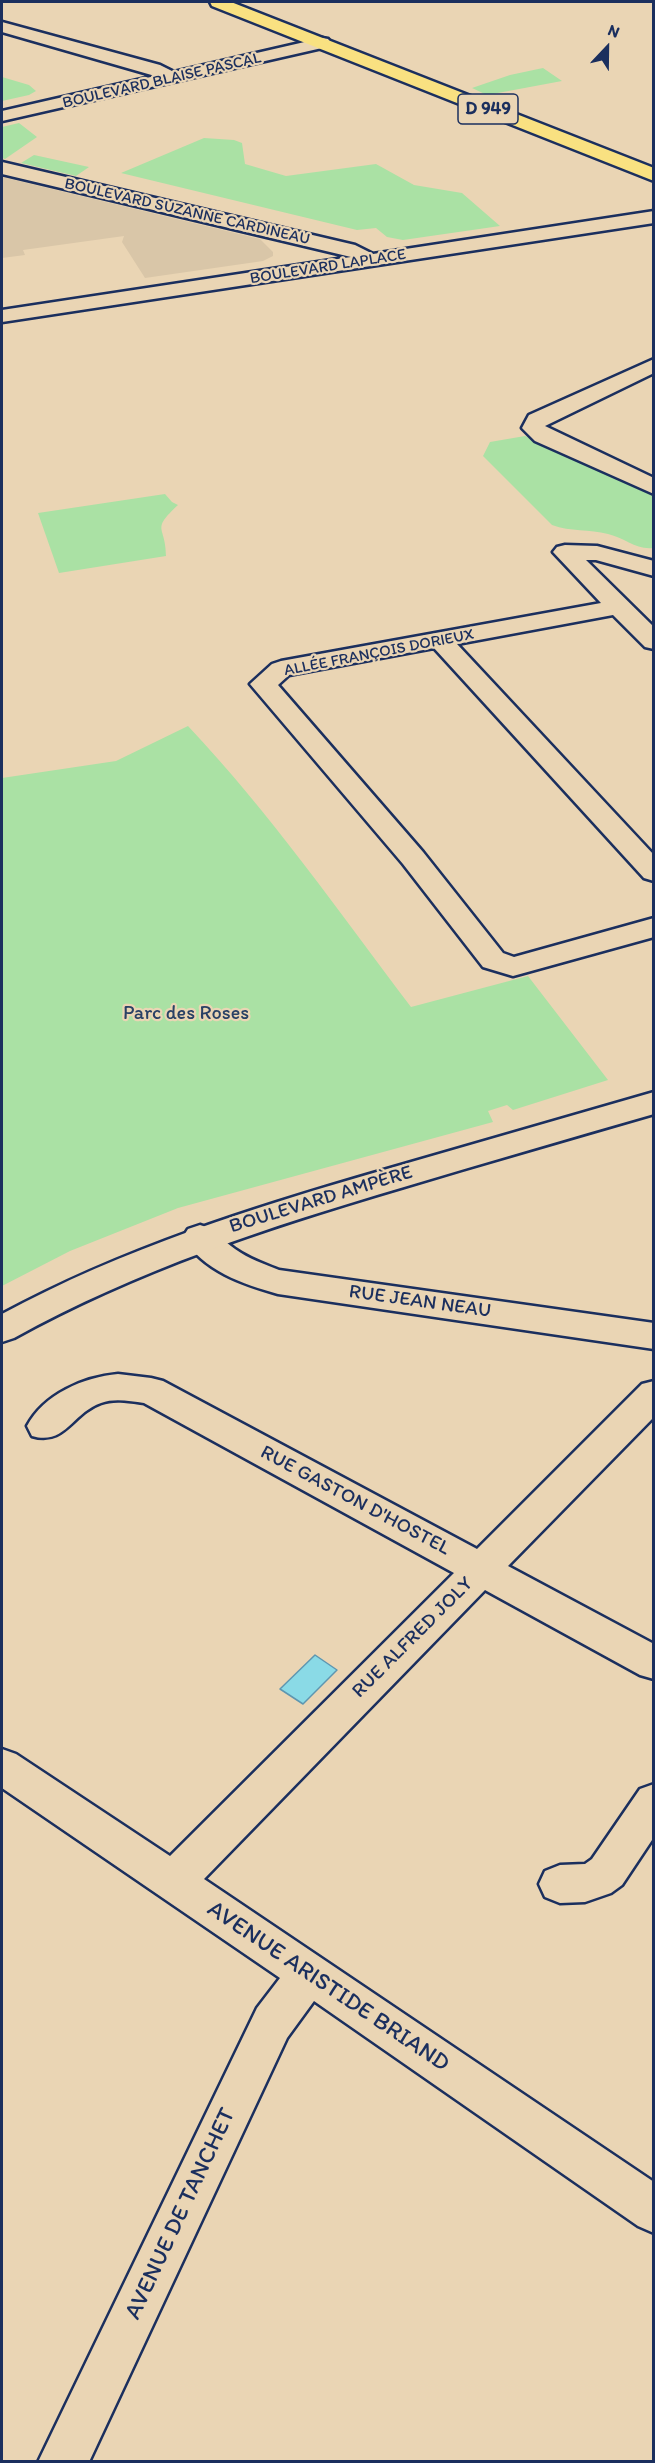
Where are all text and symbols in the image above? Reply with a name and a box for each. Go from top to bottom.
north arrow [577,18,637,78]
text: N [605,20,623,42]
street label: BOULEVARD BLAISE PASCAL [61,49,263,113]
road number: D 949 [458,94,518,124]
street label: BOULEVARD SUZANNE CARDINEAU [62,174,312,250]
street label: BOULEVARD LAPLACE [249,245,407,289]
street label: ALLÉE FRANÇOIS DORIEUX [282,625,476,681]
park label: Parc des Roses [123,1002,249,1026]
street label: BOULEVARD AMPÈRE [227,1161,415,1239]
street label: RUE JEAN NEAU [347,1280,493,1324]
street label: RUE GASTON D'HOSTEL [256,1441,454,1561]
street label: RUE ALFRED JOLY [347,1572,479,1704]
street label: AVENUE ARISTIDE BRIAND [201,1895,455,2079]
street label: AVENUE DE TANCHET [119,2104,243,2324]

